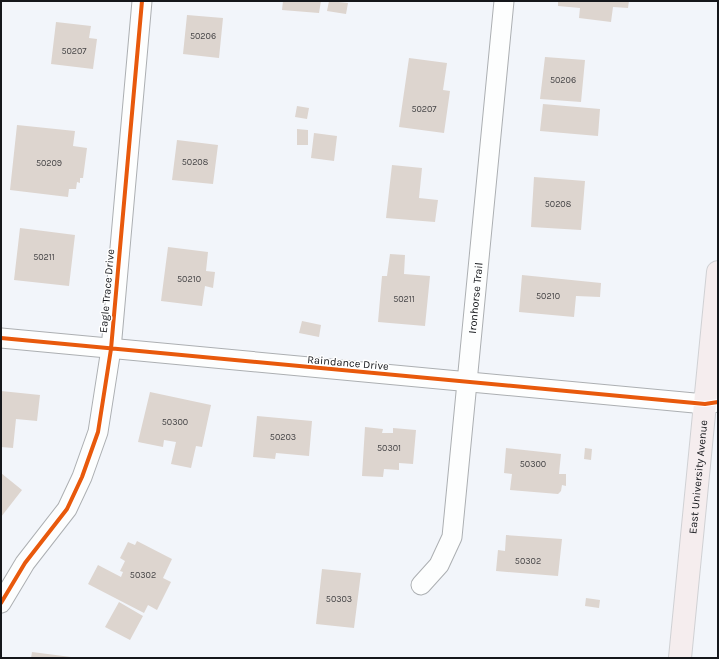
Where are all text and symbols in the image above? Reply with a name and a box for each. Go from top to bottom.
house number: 50206 [190,31,216,41]
house number: 50207 [61,46,87,56]
house number: 50206 [550,75,576,85]
house number: 50207 [411,104,437,114]
house number: 50208 [182,157,209,167]
house number: 50209 [36,158,62,168]
house number: 50208 [545,199,572,209]
street label: Eagle Trace Drive [97,248,117,333]
house number: 50211 [33,252,55,262]
street label: Ironhorse Trail [465,262,485,334]
house number: 50210 [177,274,201,284]
house number: 50210 [536,291,560,301]
house number: 50211 [393,294,415,304]
street label: Raindance Drive [307,353,390,373]
house number: 50300 [162,417,188,427]
street label: East University Avenue [686,419,710,534]
house number: 50203 [270,432,296,442]
house number: 50301 [377,443,401,453]
house number: 50300 [520,459,546,469]
house number: 50302 [515,556,541,566]
house number: 50302 [130,570,156,580]
house number: 50303 [326,594,352,604]

